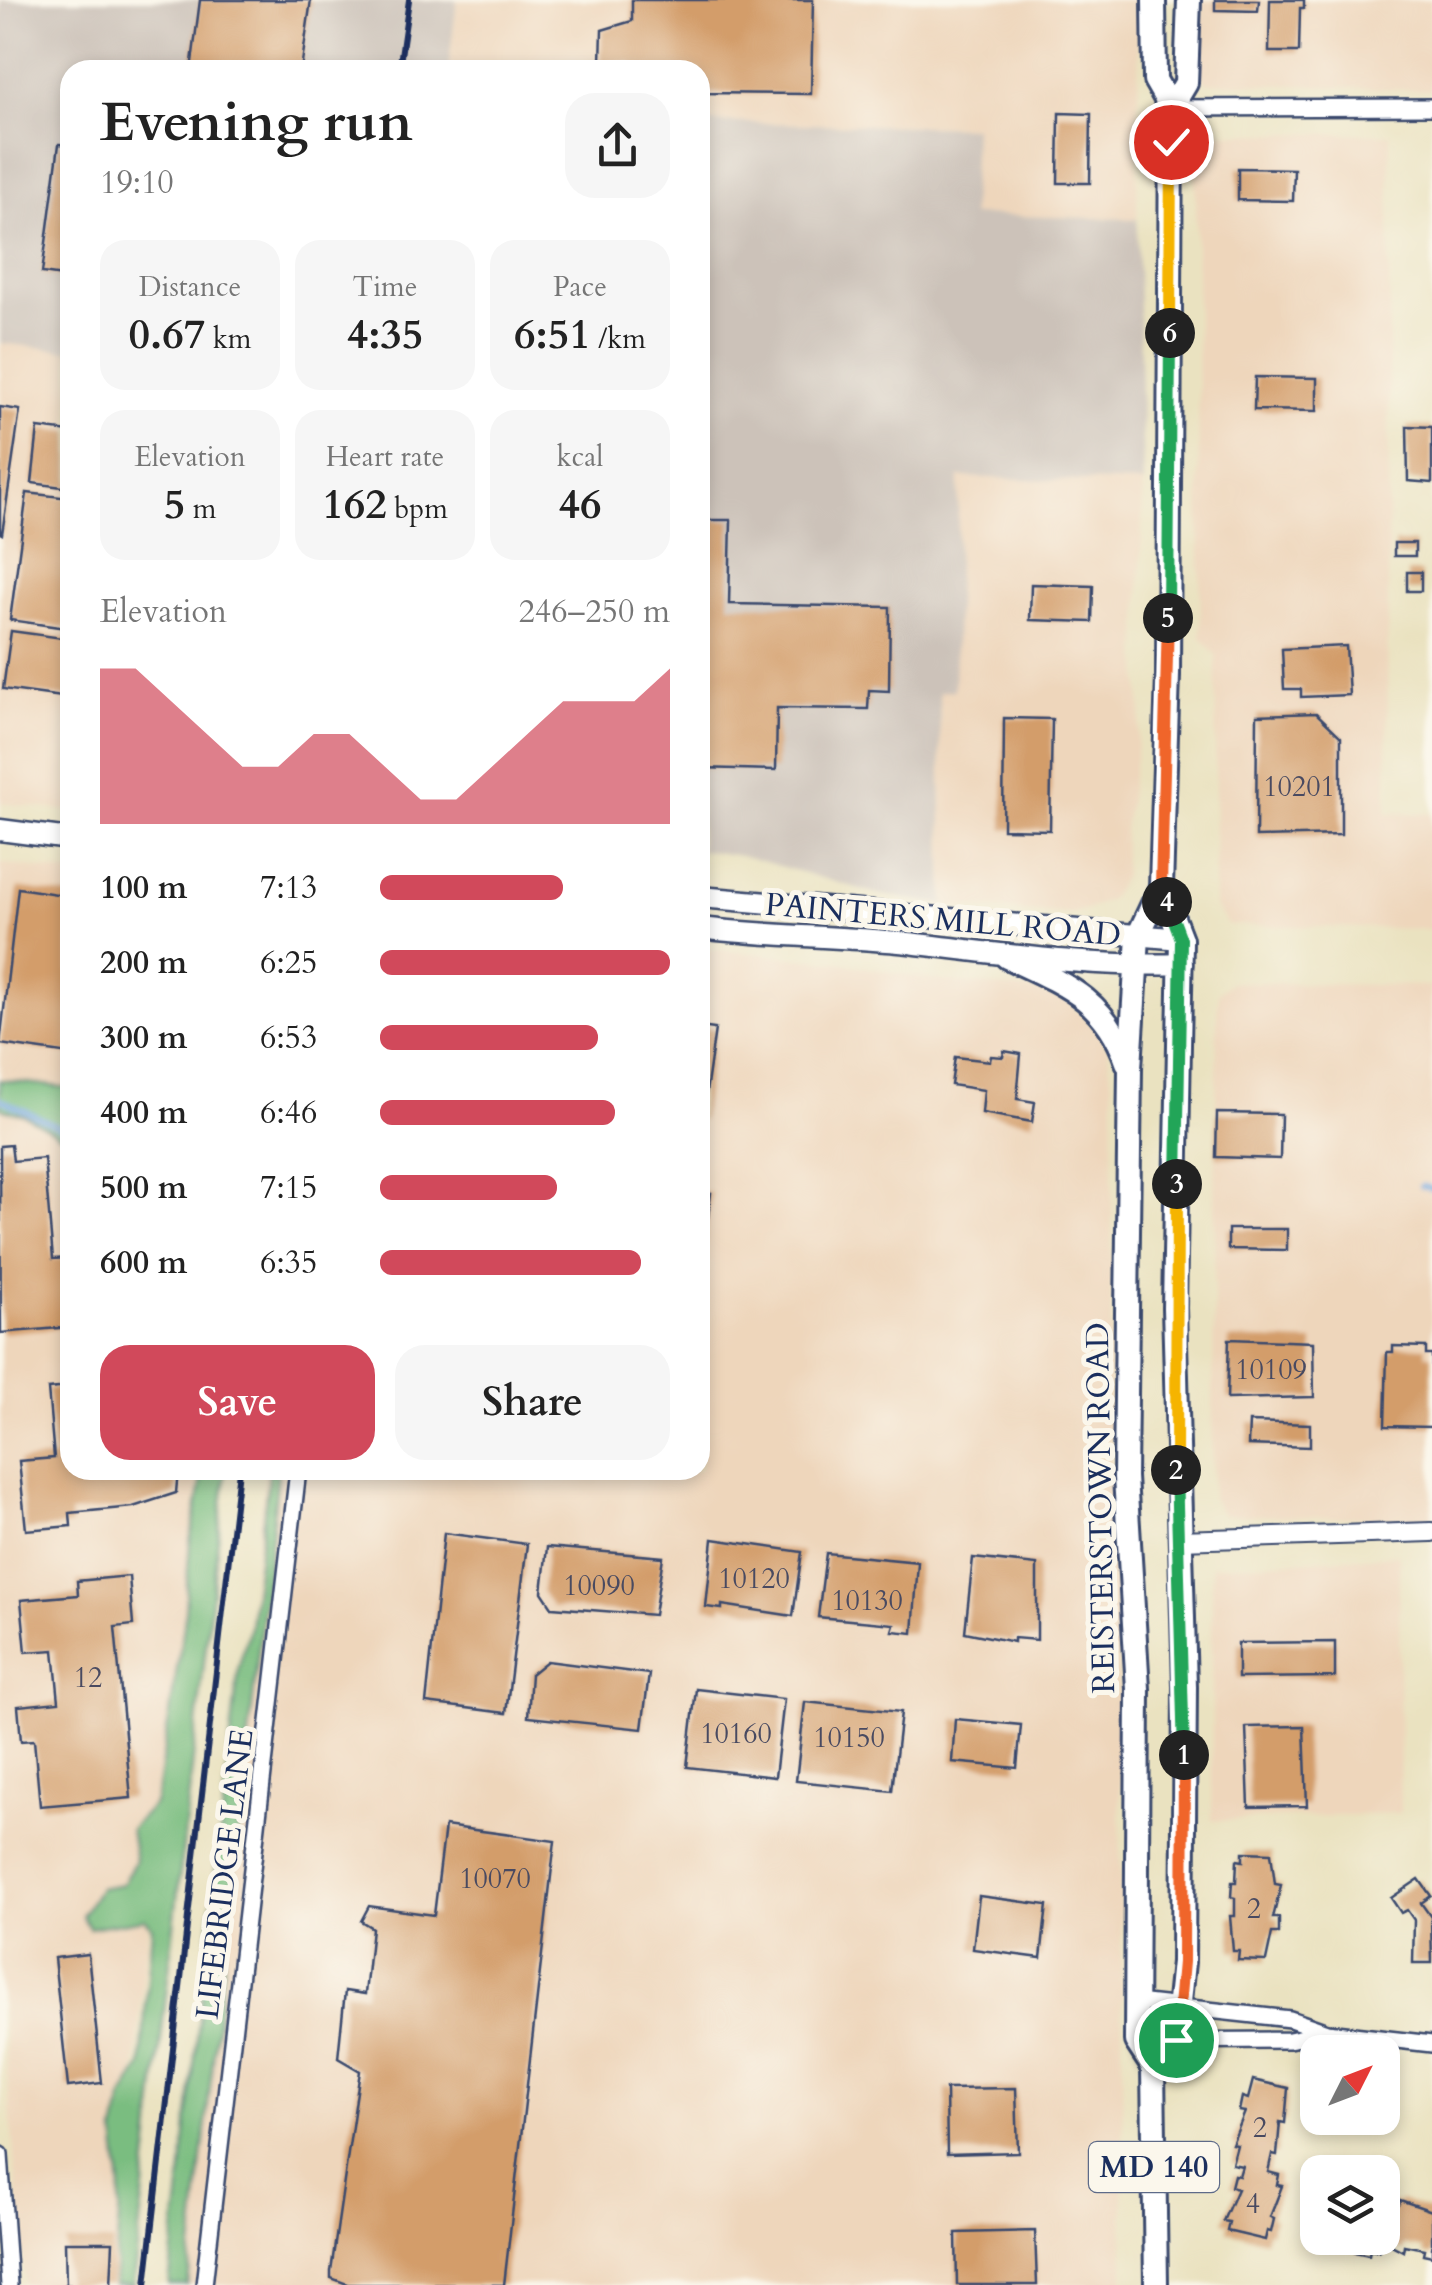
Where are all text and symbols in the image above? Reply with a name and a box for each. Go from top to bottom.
text: Evening run [100,86,413,160]
button: share [565,93,670,198]
pin [1129,100,1214,185]
icon: check [1144,115,1199,170]
text: 19:10 [100,161,174,205]
text: Distance [139,268,241,306]
text: Time [353,268,417,306]
text: Pace [553,268,607,306]
text: 0.67 [129,306,205,363]
text: 4:35 [347,306,423,363]
text: 6:51 [514,306,591,363]
pin: 6 [1145,308,1195,358]
text: 6 [1163,314,1177,352]
text: km [205,320,251,358]
text: /km [591,320,646,358]
text: Elevation [134,438,246,476]
text: Heart rate [326,438,444,476]
text: kcal [557,438,603,476]
text: 5 [164,476,185,533]
text: 162 [322,476,387,533]
text: 46 [558,476,602,533]
text: m [185,490,216,528]
text: bpm [387,490,448,528]
text: Elevation [100,590,227,634]
text: 246–250 m [518,590,670,634]
pin: 5 [1143,593,1193,643]
text: 5 [1161,599,1175,637]
house number: 10201 [1263,768,1335,806]
text: 100 m [100,866,187,910]
text: 7:13 [260,866,317,910]
pin: 4 [1142,877,1192,927]
street label: PAINTERS MILL ROAD [763,883,1123,957]
text: 4 [1160,883,1174,921]
text: 200 m [100,941,187,985]
text: 6:25 [260,941,317,985]
text: 300 m [100,1016,187,1060]
text: 6:53 [260,1016,317,1060]
text: 400 m [100,1091,187,1135]
text: 6:46 [260,1091,317,1135]
pin: 3 [1152,1159,1202,1209]
text: 3 [1170,1165,1184,1203]
text: 500 m [100,1166,187,1210]
text: 7:15 [260,1166,317,1210]
text: 600 m [100,1241,187,1285]
text: 6:35 [260,1241,317,1285]
street label: REISTERSTOWN ROAD [1076,1322,1126,1694]
button: Save [100,1345,375,1460]
button: Share [395,1345,670,1460]
house number: 10109 [1235,1351,1307,1389]
pin: 2 [1151,1445,1201,1495]
text: 2 [1169,1451,1183,1489]
house number: 10120 [718,1560,790,1598]
house number: 10090 [563,1567,635,1605]
house number: 10130 [831,1582,903,1620]
house number: 12 [74,1659,102,1697]
house number: 10160 [700,1715,772,1753]
house number: 10150 [813,1719,885,1757]
street label: LIFEBRIDGE LANE [185,1727,265,2022]
pin: 1 [1159,1730,1209,1780]
text: 1 [1177,1736,1191,1774]
house number: 10070 [459,1860,531,1898]
house number: 2 [1247,1890,1261,1928]
pin [1134,1998,1219,2083]
icon: arrive [1149,2013,1204,2068]
north arrow [1300,2035,1400,2135]
map controls [1300,2035,1400,2255]
house number: 2 [1253,2109,1267,2147]
road number: MD 140 [1089,2142,1219,2192]
button: layers [1300,2155,1400,2255]
house number: 4 [1246,2185,1260,2223]

